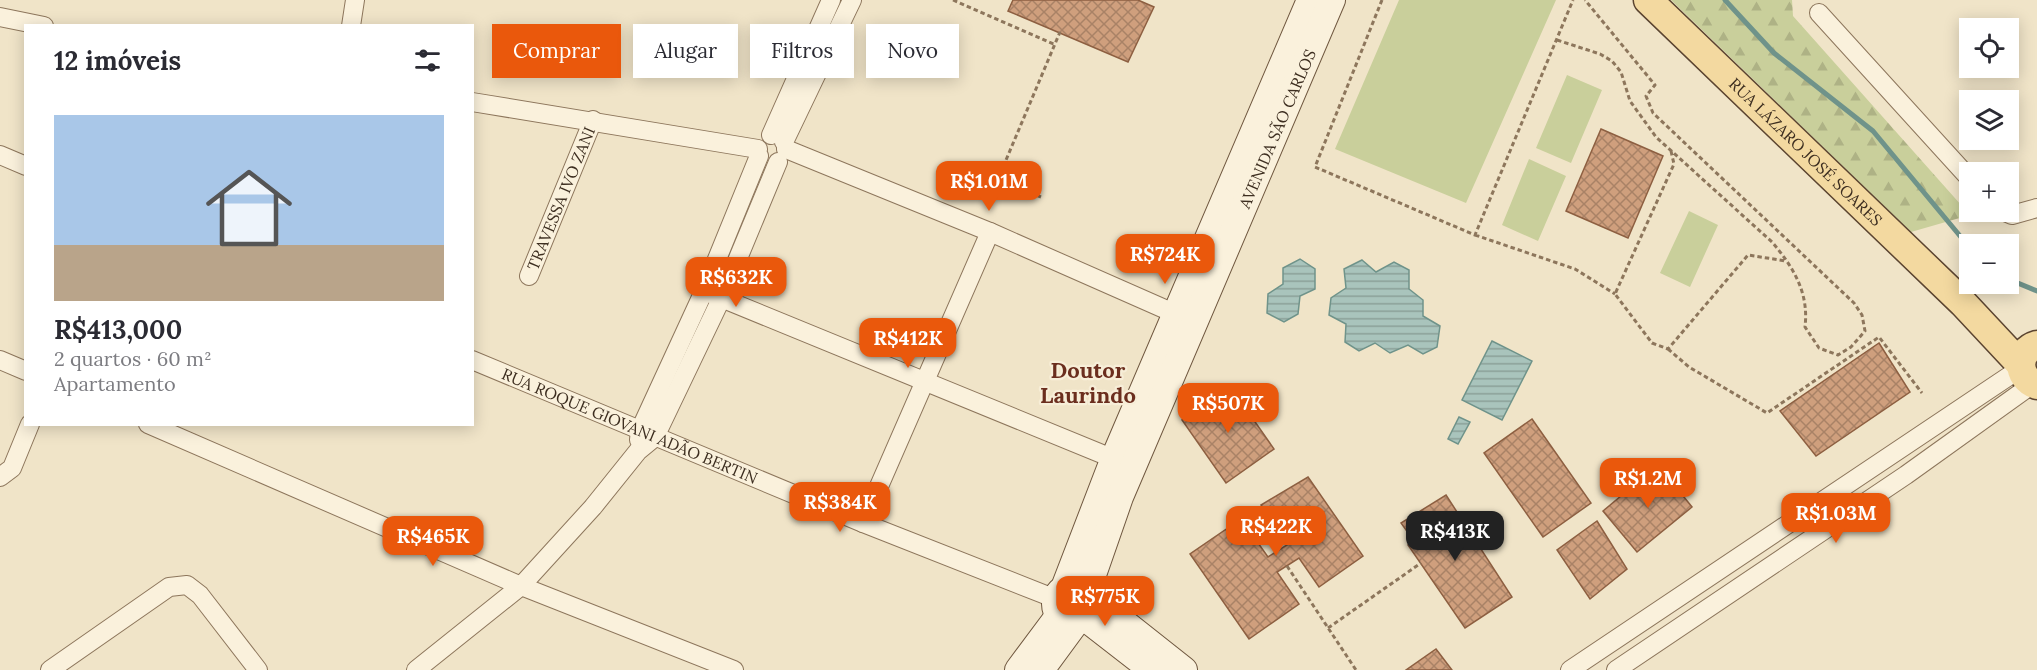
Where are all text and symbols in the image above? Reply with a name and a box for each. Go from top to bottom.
map controls [1959,18,2019,294]
button: locate [1959,18,2019,78]
chip: Comprar [492,24,621,78]
chip: Alugar [633,24,738,78]
chip: Filtros [750,24,854,78]
chip: Novo [866,24,959,78]
text: 12 imóveis [54,44,181,77]
icon: filters [411,44,444,77]
street label: AVENIDA SÃO CARLOS [1234,46,1320,212]
street label: RUA LÁZARO JOSÉ SOARES [1725,74,1887,230]
button: layers [1959,90,2019,150]
street label: TRAVESSA IVO ZANI [523,124,599,273]
icon: home [195,154,303,262]
pin: R$1.01M [934,161,1044,212]
button: + [1959,162,2019,222]
text: R$1.01M [950,168,1028,193]
pin: R$724K [1116,234,1214,285]
button: − [1959,234,2019,294]
text: R$724K [1130,241,1200,266]
pin: R$632K [687,257,785,308]
text: R$632K [699,264,773,289]
text: R$413,000 [54,313,182,346]
pin: R$412K [859,318,957,369]
text: R$412K [873,325,943,350]
text: 2 quartos · 60 m² [54,346,212,371]
district label: Doutor Laurindo [1040,356,1136,409]
street label: RUA ROQUE GIOVANI ADÃO BERTIN [499,364,761,488]
text: Apartamento [54,371,176,396]
pin: R$507K [1179,383,1277,434]
text: R$507K [1192,390,1264,415]
pin: R$1.2M [1599,458,1697,509]
text: R$1.2M [1614,465,1682,490]
pin: R$384K [791,482,889,533]
text: R$384K [803,489,877,514]
pin: R$1.03M [1781,493,1891,544]
text: R$1.03M [1795,500,1877,525]
pin: R$422K [1227,506,1325,557]
pin: R$413K [1406,511,1504,562]
text: R$422K [1240,513,1312,538]
pin: R$465K [384,516,482,567]
text: R$413K [1420,518,1490,543]
text: R$465K [397,523,469,548]
pin: R$775K [1056,576,1154,627]
text: R$775K [1070,583,1140,608]

